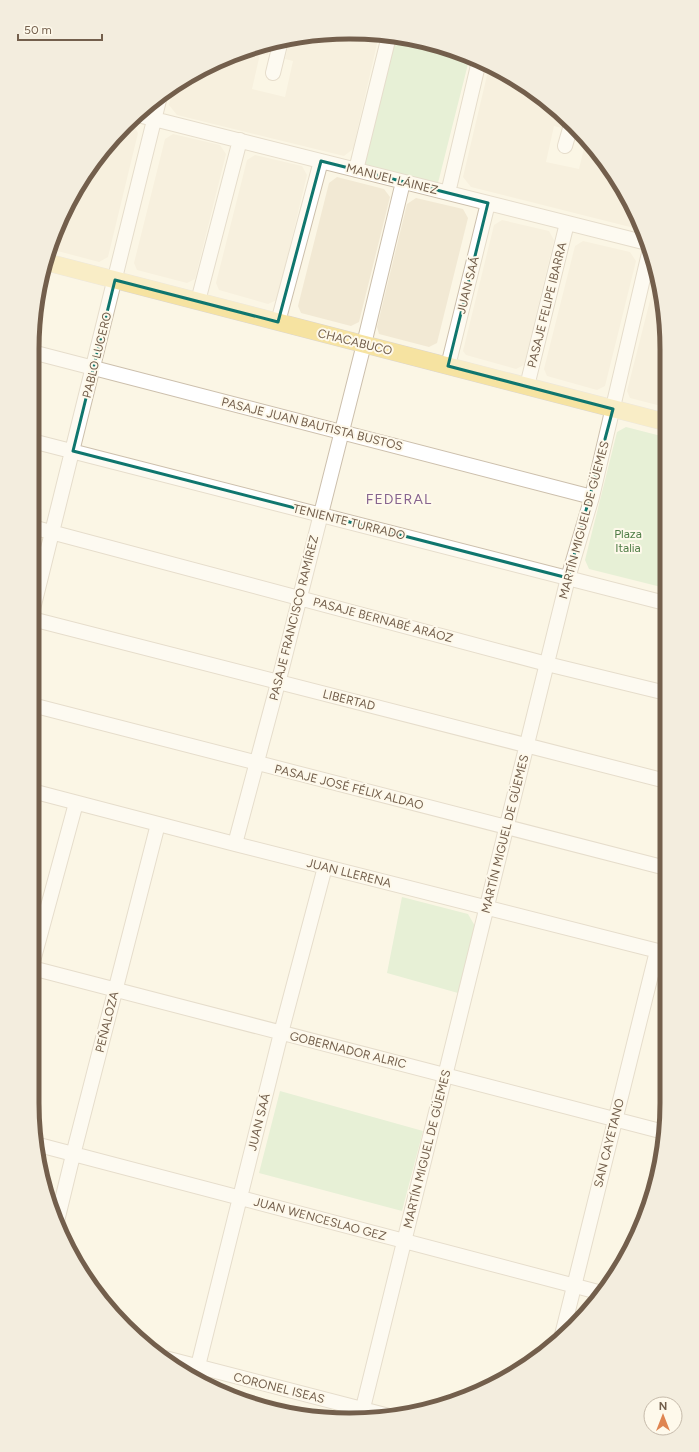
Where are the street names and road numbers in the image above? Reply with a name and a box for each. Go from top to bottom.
street label: MANUEL LÁINEZ [345,161,440,197]
street label: PASAJE FELIPE IBARRA [525,241,569,369]
street label: JUAN SAÁ [454,255,482,315]
street label: PABLO LUCERO [80,311,114,399]
street label: CHACABUCO [316,326,394,358]
street label: PASAJE JUAN BAUTISTA BUSTOS [220,395,404,453]
street label: MARTÍN MIGUEL DE GÜEMES [556,440,612,600]
street label: TENIENTE TURRADO [291,501,407,543]
street label: PASAJE FRANCISCO RAMÍREZ [267,534,321,702]
street label: PASAJE BERNABÉ ARÁOZ [311,595,455,646]
street label: LIBERTAD [321,687,377,713]
street label: MARTÍN MIGUEL DE GÜEMES [479,753,531,915]
street label: PASAJE JOSÉ FÉLIX ALDAO [273,762,425,812]
street label: JUAN LLERENA [305,856,393,890]
street label: PEÑALOZA [93,990,121,1054]
street label: GOBERNADOR ALRIC [288,1029,408,1071]
street label: MARTÍN MIGUEL DE GÜEMES [401,1068,453,1230]
street label: JUAN SAÁ [245,1092,273,1152]
street label: SAN CAYETANO [591,1097,627,1189]
street label: JUAN WENCESLAO GEZ [252,1195,388,1243]
street label: CORONEL ISEAS [232,1370,326,1406]

